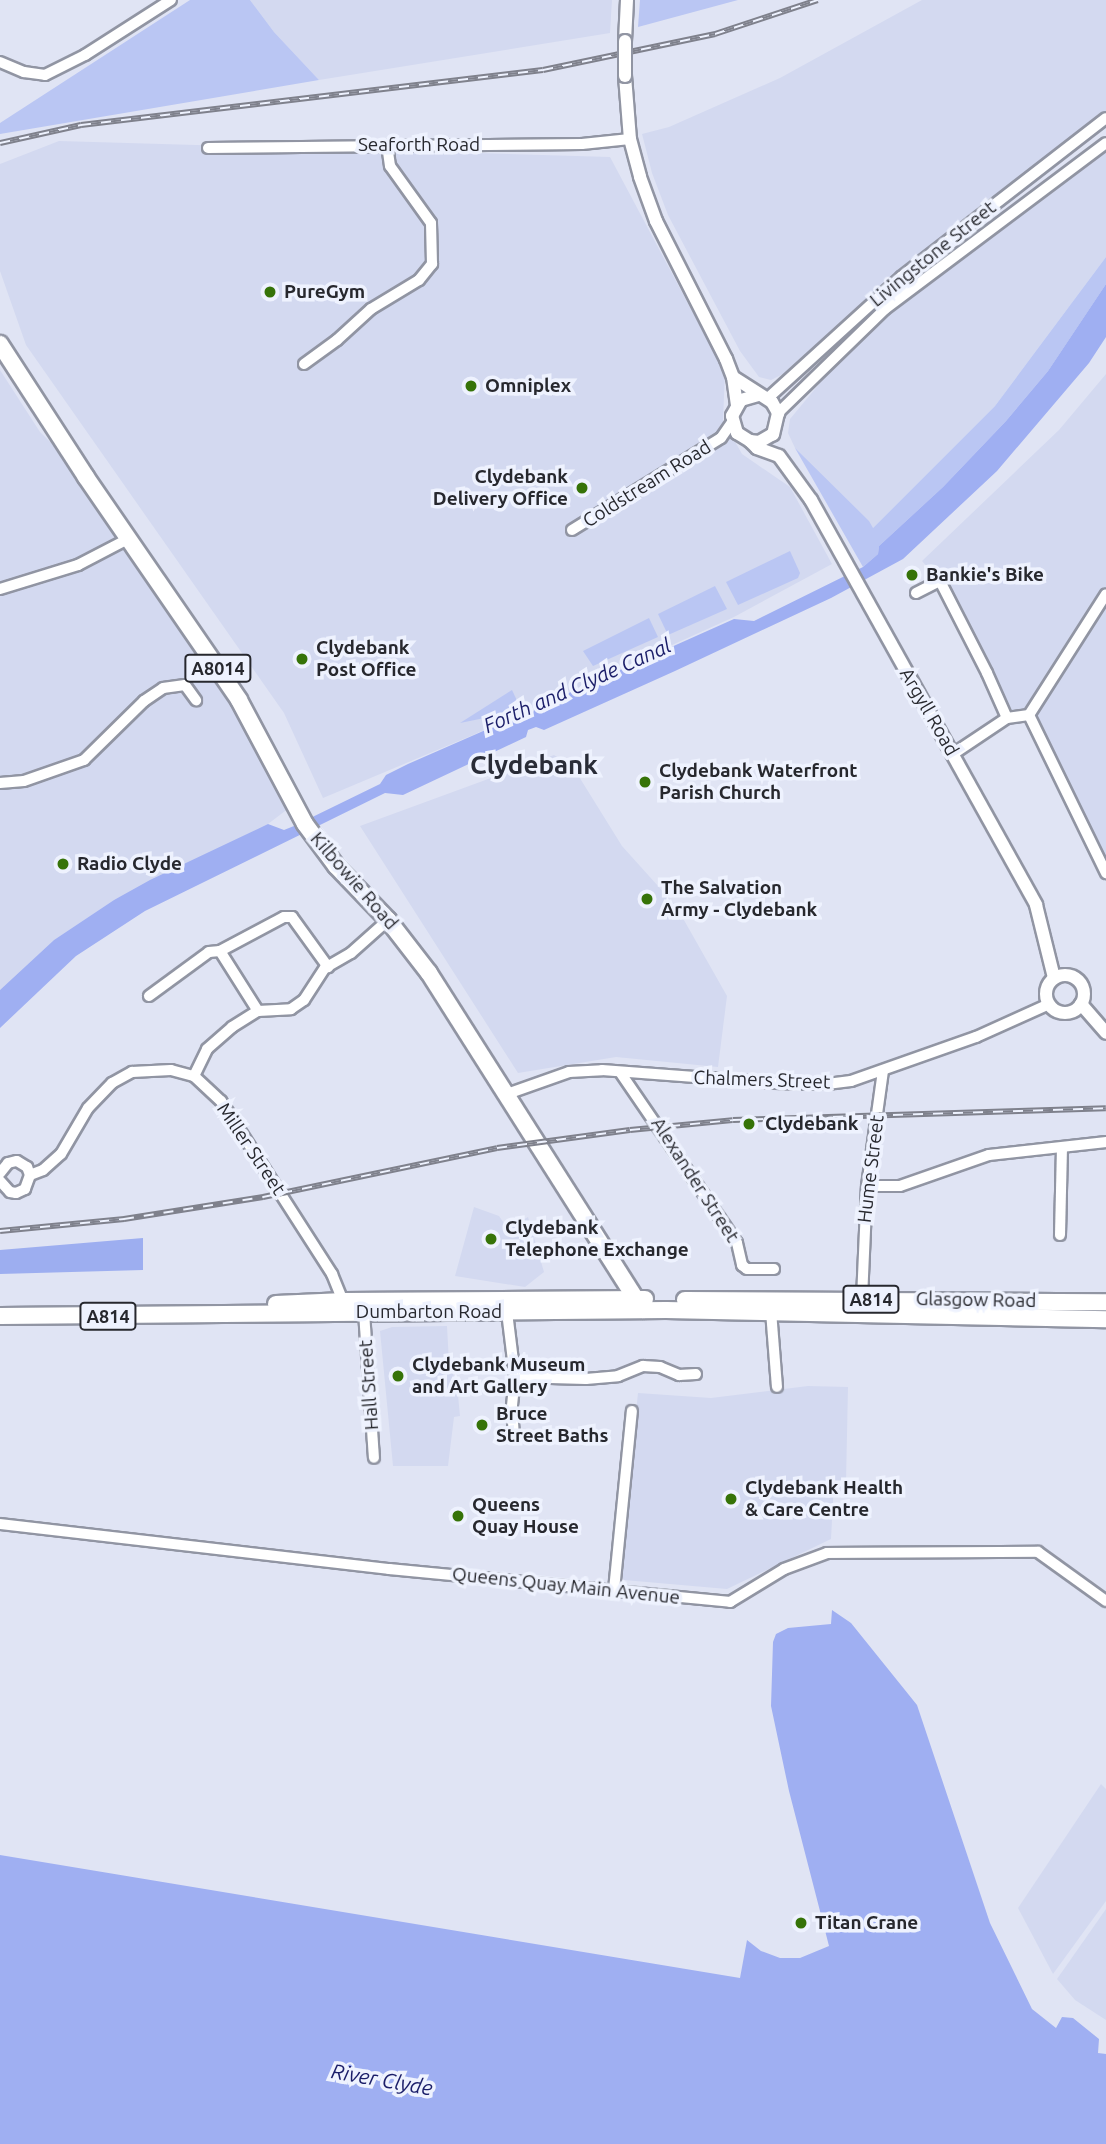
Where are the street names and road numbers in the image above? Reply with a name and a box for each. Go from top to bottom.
street label: Seaforth Road [358,134,480,156]
street label: Livingstone Street [865,196,1001,312]
street label: Coldstream Road [579,436,715,532]
road number: A8014 [183,654,253,682]
street label: Argyll Road [895,664,963,760]
street label: Kilbowie Road [305,828,403,934]
street label: Chalmers Street [693,1066,831,1094]
street label: Miller Street [212,1099,290,1199]
street label: Alexander Street [646,1113,744,1247]
street label: Hume Street [853,1114,889,1224]
road number: A814 [841,1284,901,1314]
street label: Glasgow Road [916,1288,1036,1312]
street label: Dumbarton Road [356,1301,502,1323]
road number: A814 [78,1302,138,1330]
street label: Hall Street [354,1339,384,1431]
street label: Queens Quay Main Avenue [451,1563,681,1609]

